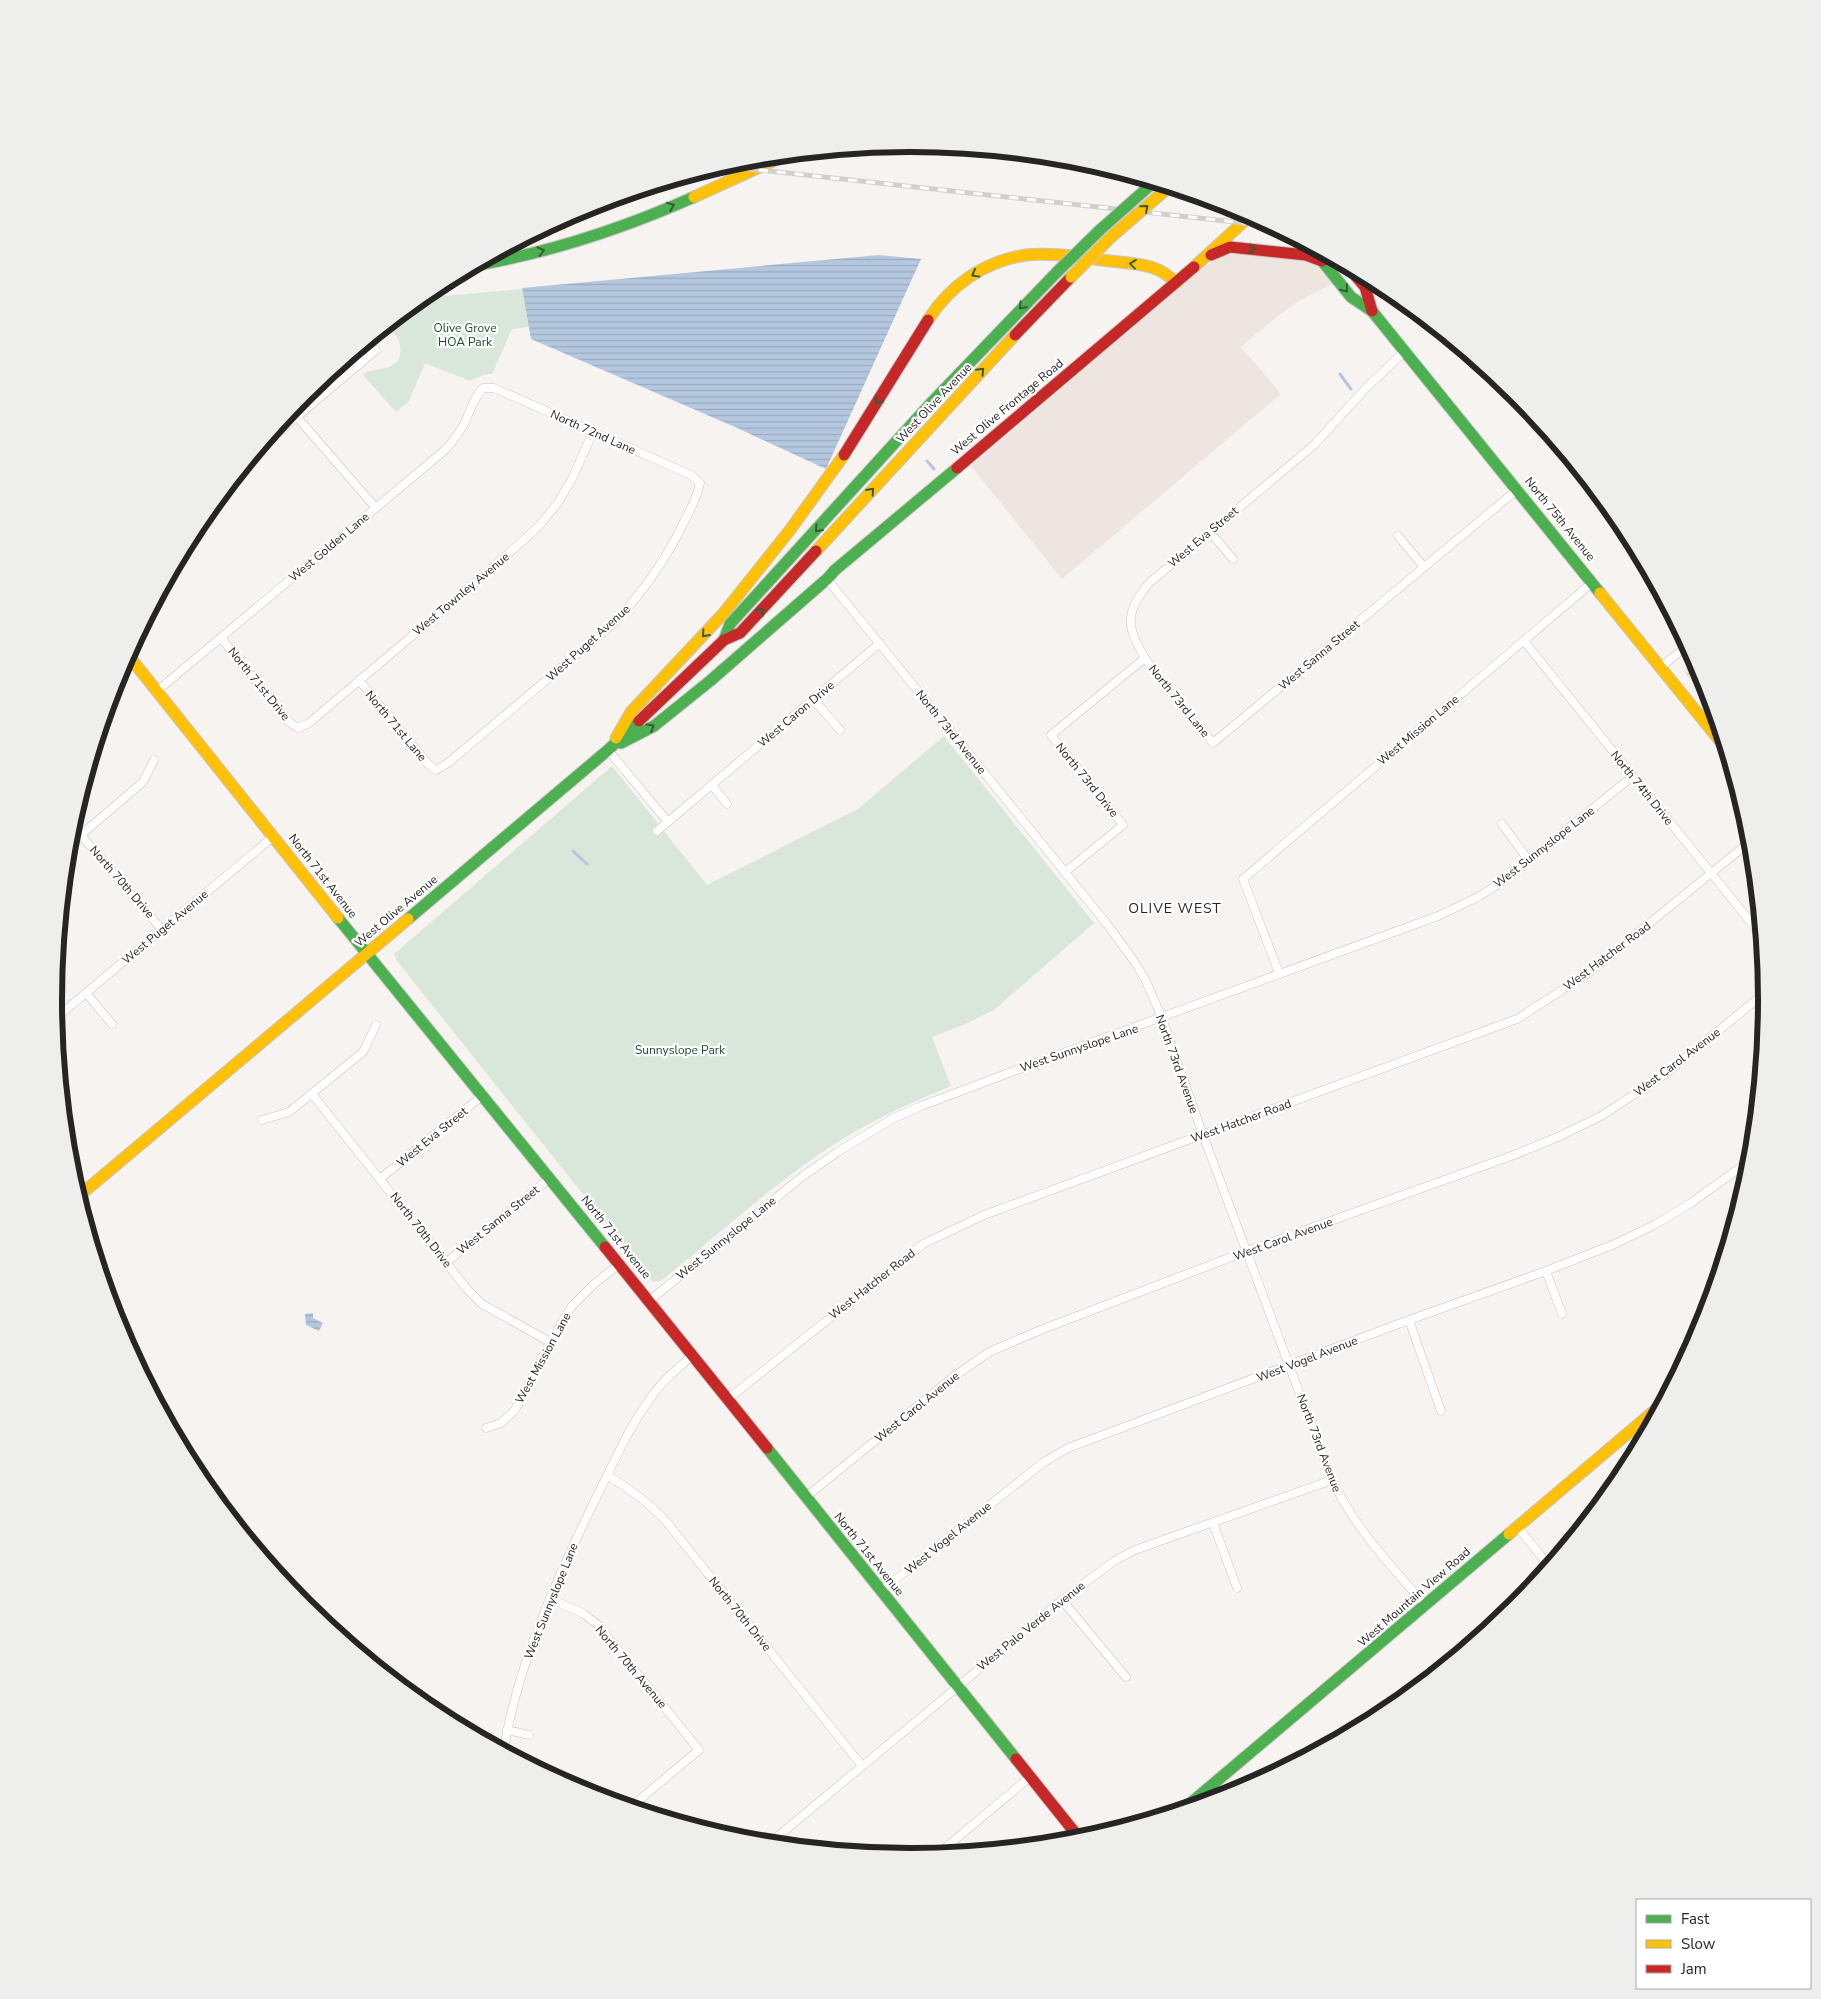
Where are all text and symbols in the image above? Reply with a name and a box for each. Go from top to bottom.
one-way arrow [666,202,675,213]
one-way arrow [1140,204,1149,213]
one-way arrow [1248,243,1256,254]
one-way arrow [537,246,545,256]
one-way arrow [1129,260,1138,270]
one-way arrow [971,267,980,277]
one-way arrow [1339,284,1348,293]
one-way arrow [1019,300,1028,309]
park label: Olive Grove HOA Park [433,320,497,350]
street label: West Olive Frontage Road [947,355,1067,459]
street label: West Olive Avenue [893,360,975,446]
one-way arrow [975,368,984,377]
one-way arrow [874,396,884,405]
street label: North 72nd Lane [548,406,638,458]
street label: North 75th Avenue [1521,474,1599,564]
one-way arrow [865,488,874,497]
street label: West Eva Street [1165,502,1242,571]
street label: West Golden Lane [286,509,372,585]
one-way arrow [815,524,824,533]
street label: West Townley Avenue [409,549,513,639]
street label: West Puget Avenue [543,601,633,685]
one-way arrow [755,608,764,617]
street label: West Sanna Street [1275,616,1364,694]
one-way arrow [702,628,711,637]
street label: North 71st Drive [224,644,294,724]
street label: North 73rd Lane [1145,661,1213,741]
street label: West Caron Drive [754,677,838,751]
street label: North 71st Lane [362,687,430,765]
street label: North 73rd Avenue [912,687,990,777]
street label: West Mission Lane [1374,691,1462,769]
one-way arrow [646,724,655,734]
street label: North 73rd Drive [1052,739,1122,821]
street label: North 74th Drive [1607,748,1677,828]
street label: West Sunnyslope Lane [1490,802,1598,892]
street label: North 71st Avenue [285,831,361,921]
street label: North 70th Drive [86,842,158,922]
street label: West Olive Avenue [351,872,441,950]
street label: West Puget Avenue [119,886,211,968]
district label: OLIVE WEST [1128,899,1222,918]
street label: West Hatcher Road [1560,918,1654,994]
street label: North 73rd Avenue [1152,1012,1202,1116]
street label: West Sunnyslope Lane [1018,1020,1140,1076]
street label: West Carol Avenue [1630,1024,1724,1100]
park label: Sunnyslope Park [635,1042,726,1058]
street label: West Hatcher Road [1189,1095,1293,1147]
street label: West Eva Street [393,1103,471,1171]
street label: West Sanna Street [454,1181,543,1258]
street label: North 70th Drive [387,1189,455,1271]
street label: North 71st Avenue [578,1192,654,1282]
street label: West Sunnyslope Lane [673,1193,779,1283]
street label: West Carol Avenue [1231,1214,1335,1264]
street label: West Hatcher Road [825,1245,919,1323]
street label: West Mission Lane [511,1310,575,1406]
street label: West Vogel Avenue [1254,1332,1360,1386]
street label: West Carol Avenue [871,1368,963,1446]
street label: North 73rd Avenue [1293,1392,1345,1494]
street label: West Vogel Avenue [901,1498,995,1578]
street label: North 71st Avenue [831,1509,907,1599]
street label: West Sunnyslope Lane [520,1540,582,1662]
street label: West Mountain View Road [1354,1544,1474,1650]
street label: North 70th Drive [705,1574,775,1654]
street label: West Palo Verde Avenue [974,1578,1088,1674]
street label: North 70th Avenue [592,1622,670,1712]
legend [1636,1899,1811,1989]
text: Fast [1681,1909,1710,1929]
text: Slow [1681,1934,1716,1954]
text: Jam [1680,1959,1707,1979]

